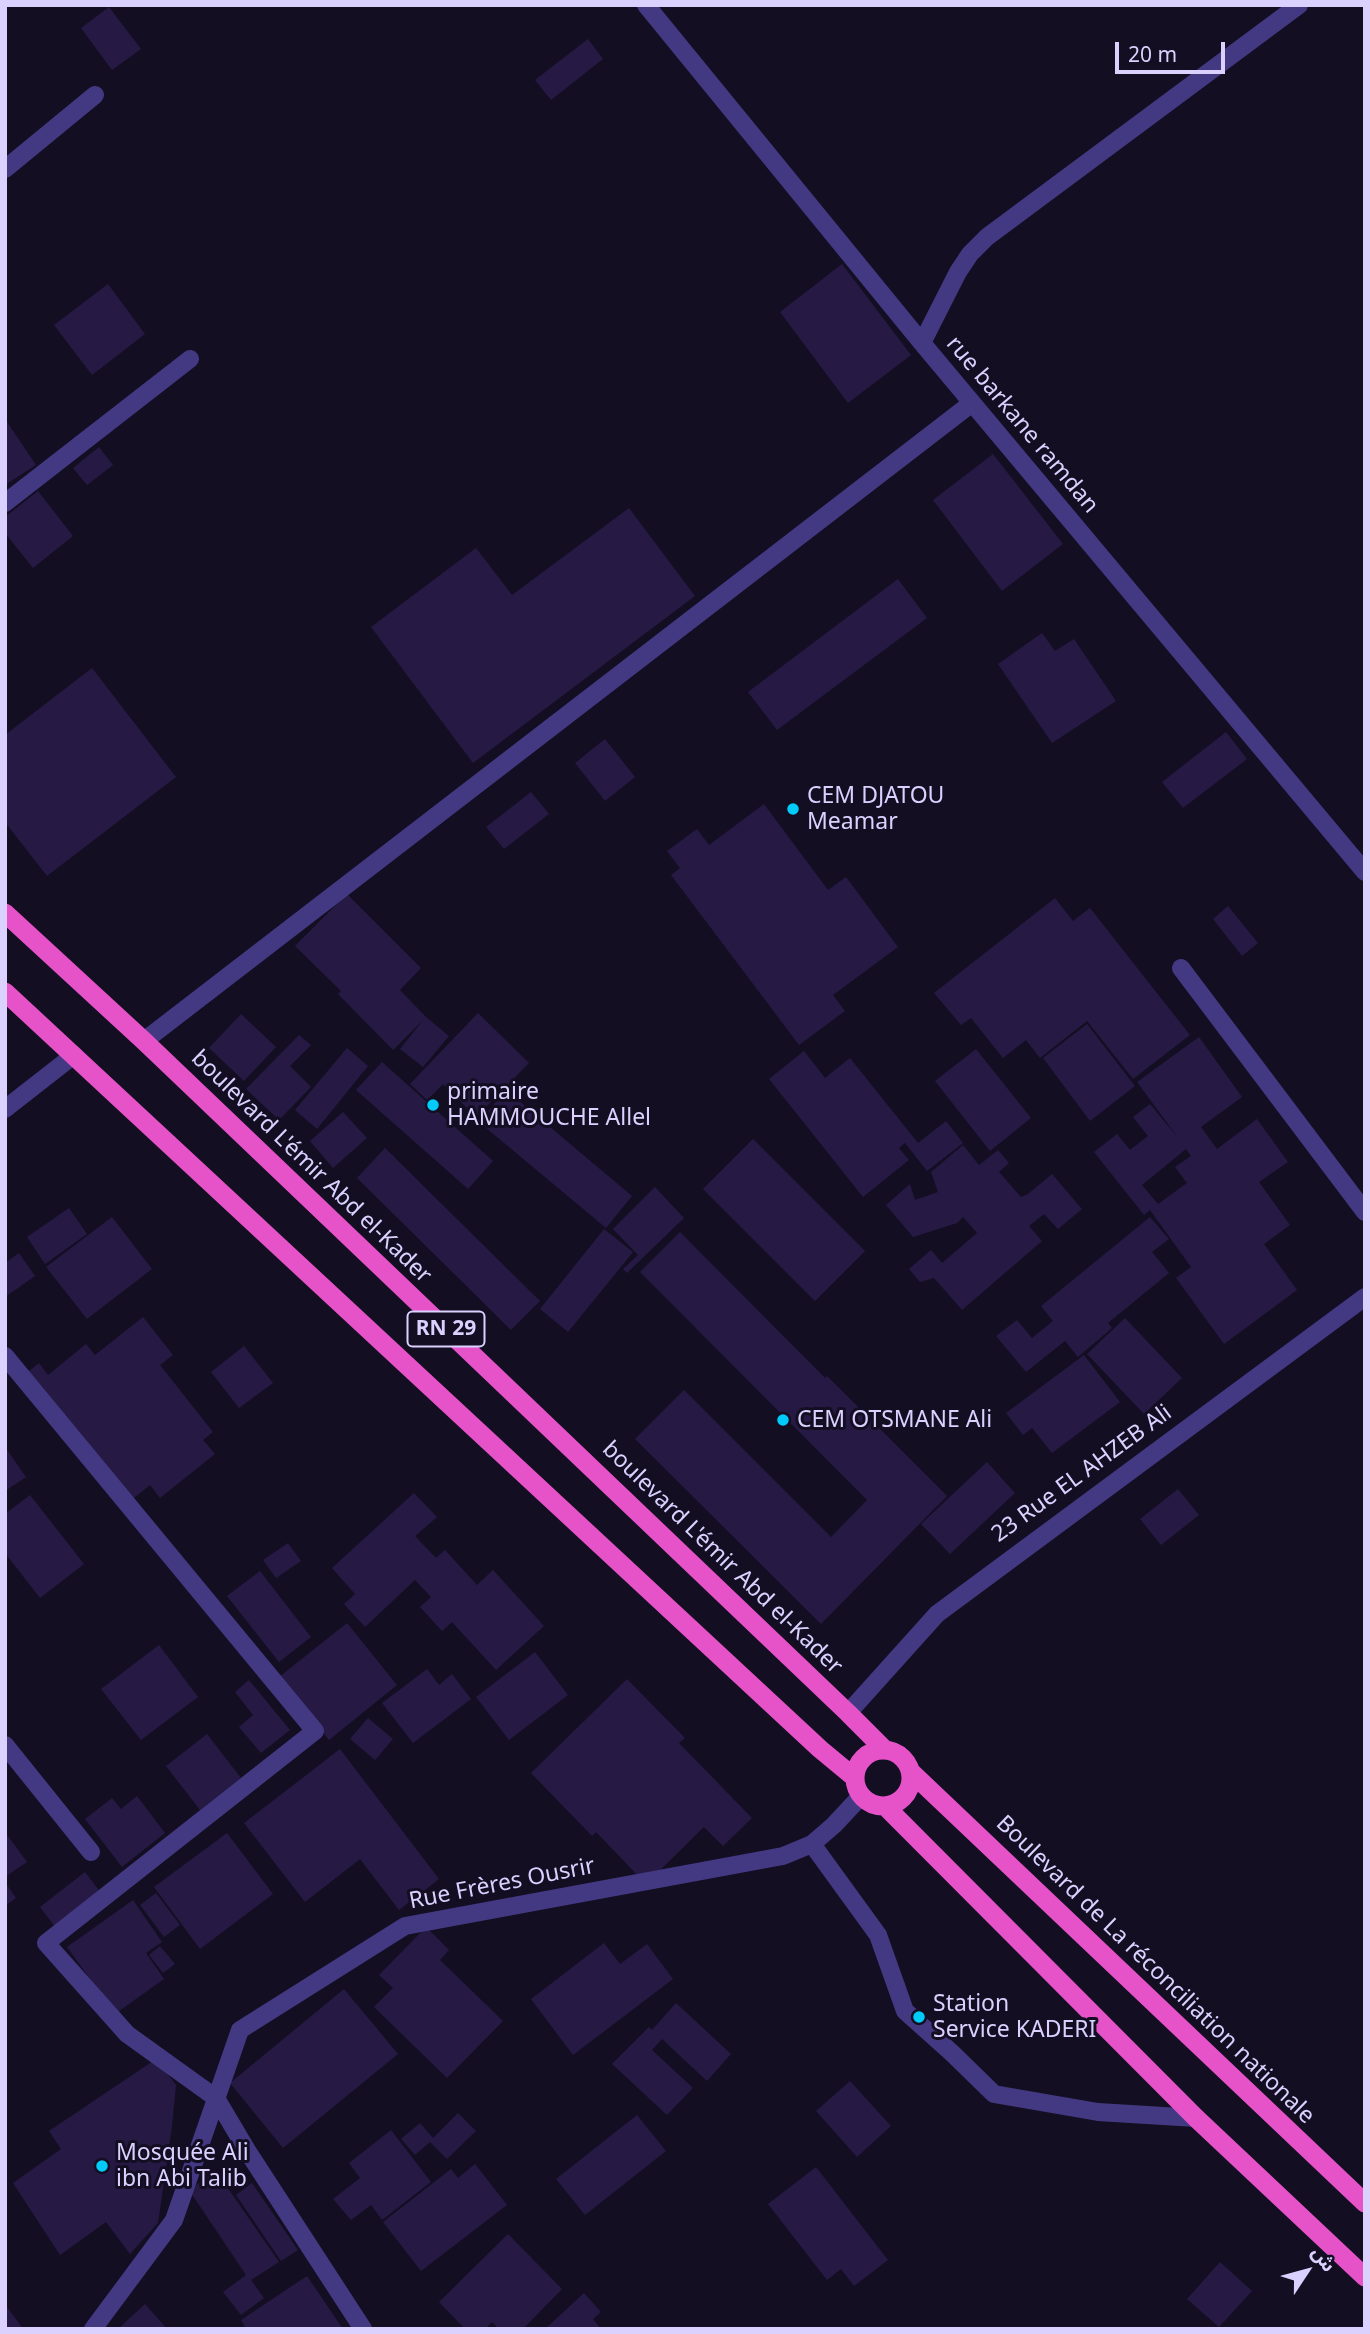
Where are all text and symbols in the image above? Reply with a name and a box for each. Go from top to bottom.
scale bar [1118,28,1228,72]
text: 20 m [1128,40,1177,68]
street label: rue barkane ramdan [940,331,1104,519]
place label: CEM DJATOU Meamar [807,782,944,836]
marker: CEM DJATOU Meamar [785,801,801,817]
street label: boulevard L'émir Abd el-Kader [185,1045,437,1289]
place label: primaire HAMMOUCHE Allel [447,1078,651,1132]
marker: primaire HAMMOUCHE Allel [425,1097,441,1113]
road number: RN 29 [408,1312,485,1346]
street label: 23 Rue EL AHZEB Ali [987,1399,1177,1549]
place label: CEM OTSMANE Ali [797,1406,992,1434]
marker: CEM OTSMANE Ali [775,1412,791,1428]
street label: boulevard L'émir Abd el-Kader [596,1436,848,1680]
street label: Boulevard de La réconciliation nationale [990,1810,1320,2130]
street label: Rue Frères Ousrir [407,1852,597,1916]
place label: Station Service KADERI [933,1990,1096,2044]
marker: Station Service KADERI [911,2009,927,2025]
place label: Mosquée Ali ibn Abi Talib [116,2139,249,2193]
marker: Mosquée Ali ibn Abi Talib [94,2158,110,2174]
north arrow [1272,2236,1342,2306]
text: ش [1306,2240,1342,2277]

